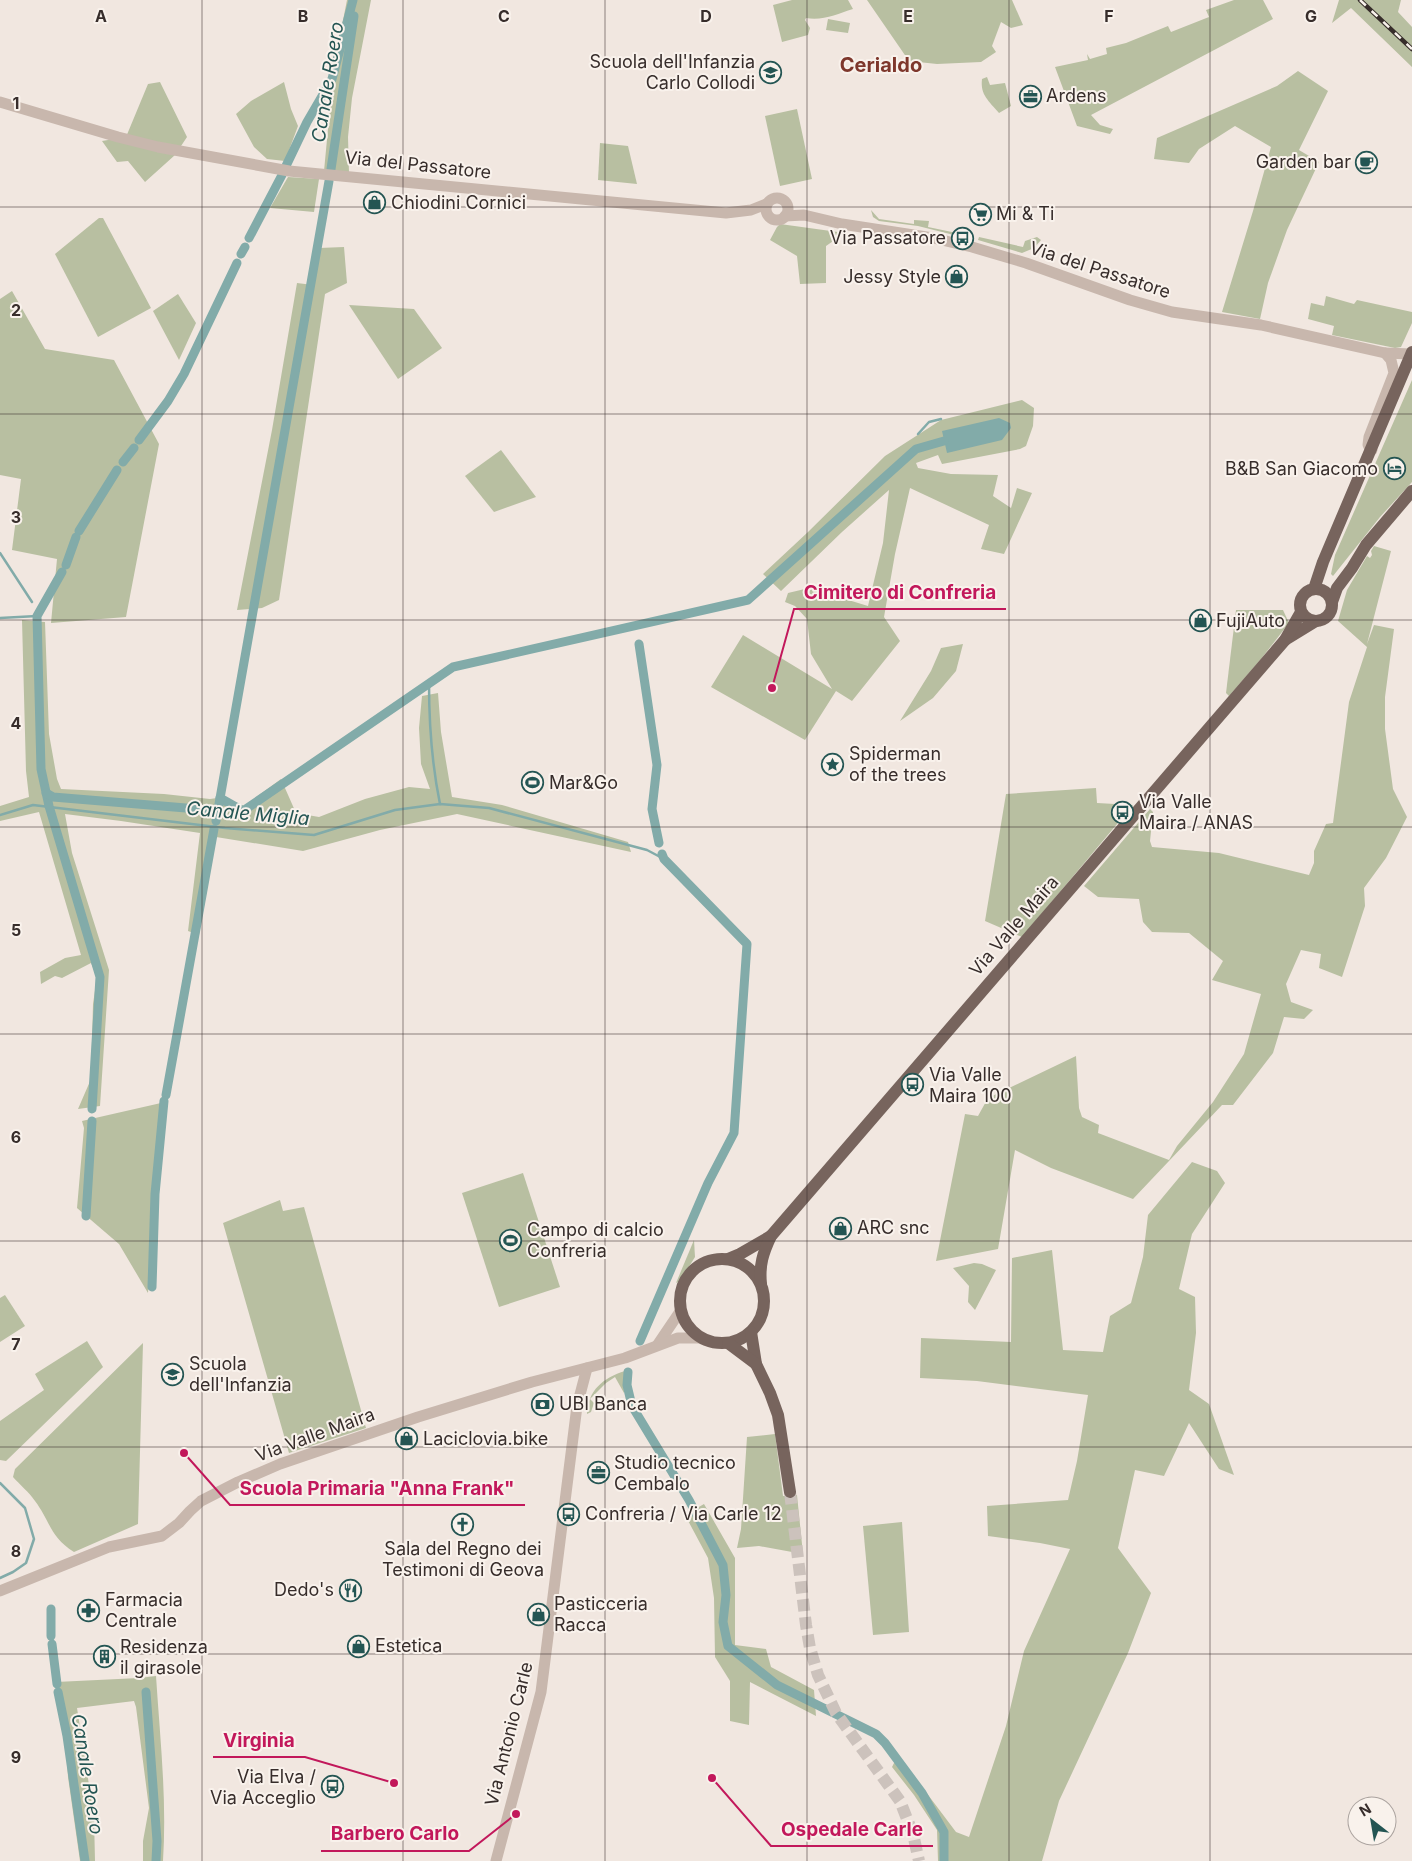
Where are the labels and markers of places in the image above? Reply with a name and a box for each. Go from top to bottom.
place label: Scuola dell'Infanzia Carlo Collodi [590,51,755,93]
school or university icon: Scuola dell'Infanzia Carlo Collodi [759,60,783,84]
office icon: Ardens [1018,84,1042,108]
place label: Ardens [1046,85,1107,106]
cafe icon: Garden bar [1355,150,1379,174]
place label: Garden bar [1256,151,1351,172]
shop icon: Chiodini Cornici [363,191,387,215]
place label: Chiodini Cornici [391,192,526,213]
supermarket icon: Mi & Ti [968,202,992,226]
place label: Mi & Ti [996,203,1054,224]
bus stop icon: Via Passatore [950,226,974,250]
place label: Via Passatore [830,227,946,248]
shop icon: Jessy Style [945,265,969,289]
place label: Jessy Style [843,266,941,287]
hotel icon: B&B San Giacomo [1382,457,1406,481]
place label: B&B San Giacomo [1225,458,1378,479]
callout: Cimitero di Confreria [794,575,1006,609]
shop icon: FujiAuto [1188,609,1212,633]
place label: FujiAuto [1216,610,1285,631]
place label: Spiderman of the trees [849,743,946,785]
place icon: Spiderman of the trees [821,752,845,776]
sports icon: Mar&Go [521,771,545,795]
place label: Mar&Go [549,772,618,793]
place label: Via Valle Maira / ANAS [1139,791,1253,833]
bus stop icon: Via Valle Maira / ANAS [1111,800,1135,824]
place label: Via Valle Maira 100 [929,1064,1012,1106]
bus stop icon: Via Valle Maira 100 [901,1073,925,1097]
shop icon: ARC snc [829,1216,853,1240]
place label: ARC snc [857,1217,930,1238]
place label: Campo di calcio Confreria [527,1219,664,1261]
sports icon: Campo di calcio Confreria [499,1228,523,1252]
place label: Scuola dell'Infanzia [189,1353,292,1395]
school or university icon: Scuola dell'Infanzia [161,1362,185,1386]
bank icon: UBI Banca [531,1392,555,1416]
place label: UBI Banca [559,1393,647,1414]
shop icon: Laciclovia.bike [395,1427,419,1451]
place label: Laciclovia.bike [423,1428,548,1449]
place label: Studio tecnico Cembalo [614,1452,736,1494]
office icon: Studio tecnico Cembalo [586,1461,610,1485]
callout: Scuola Primaria "Anna Frank" [230,1471,525,1505]
bus stop icon: Confreria / Via Carle 12 [557,1502,581,1526]
place label: Confreria / Via Carle 12 [585,1503,782,1524]
church icon: Sala del Regno dei Testimoni di Geova [451,1512,475,1536]
place label: Sala del Regno dei Testimoni di Geova [382,1538,544,1580]
restaurant icon: Dedo's [338,1578,362,1602]
place label: Dedo's [274,1579,334,1600]
place label: Farmacia Centrale [105,1589,183,1631]
place label: Pasticceria Racca [554,1593,648,1635]
pharmacy icon: Farmacia Centrale [77,1598,101,1622]
shop icon: Pasticceria Racca [526,1602,550,1626]
shop icon: Estetica [347,1634,371,1658]
place label: Estetica [375,1635,442,1656]
place label: Residenza il girasole [120,1636,208,1678]
building icon: Residenza il girasole [92,1645,116,1669]
callout: Virginia [213,1723,305,1757]
place label: Via Elva / Via Acceglio [210,1766,317,1808]
bus stop icon: Via Elva / Via Acceglio [320,1775,344,1799]
callout: Ospedale Carle [771,1812,933,1846]
callout: Barbero Carlo [321,1817,469,1851]

